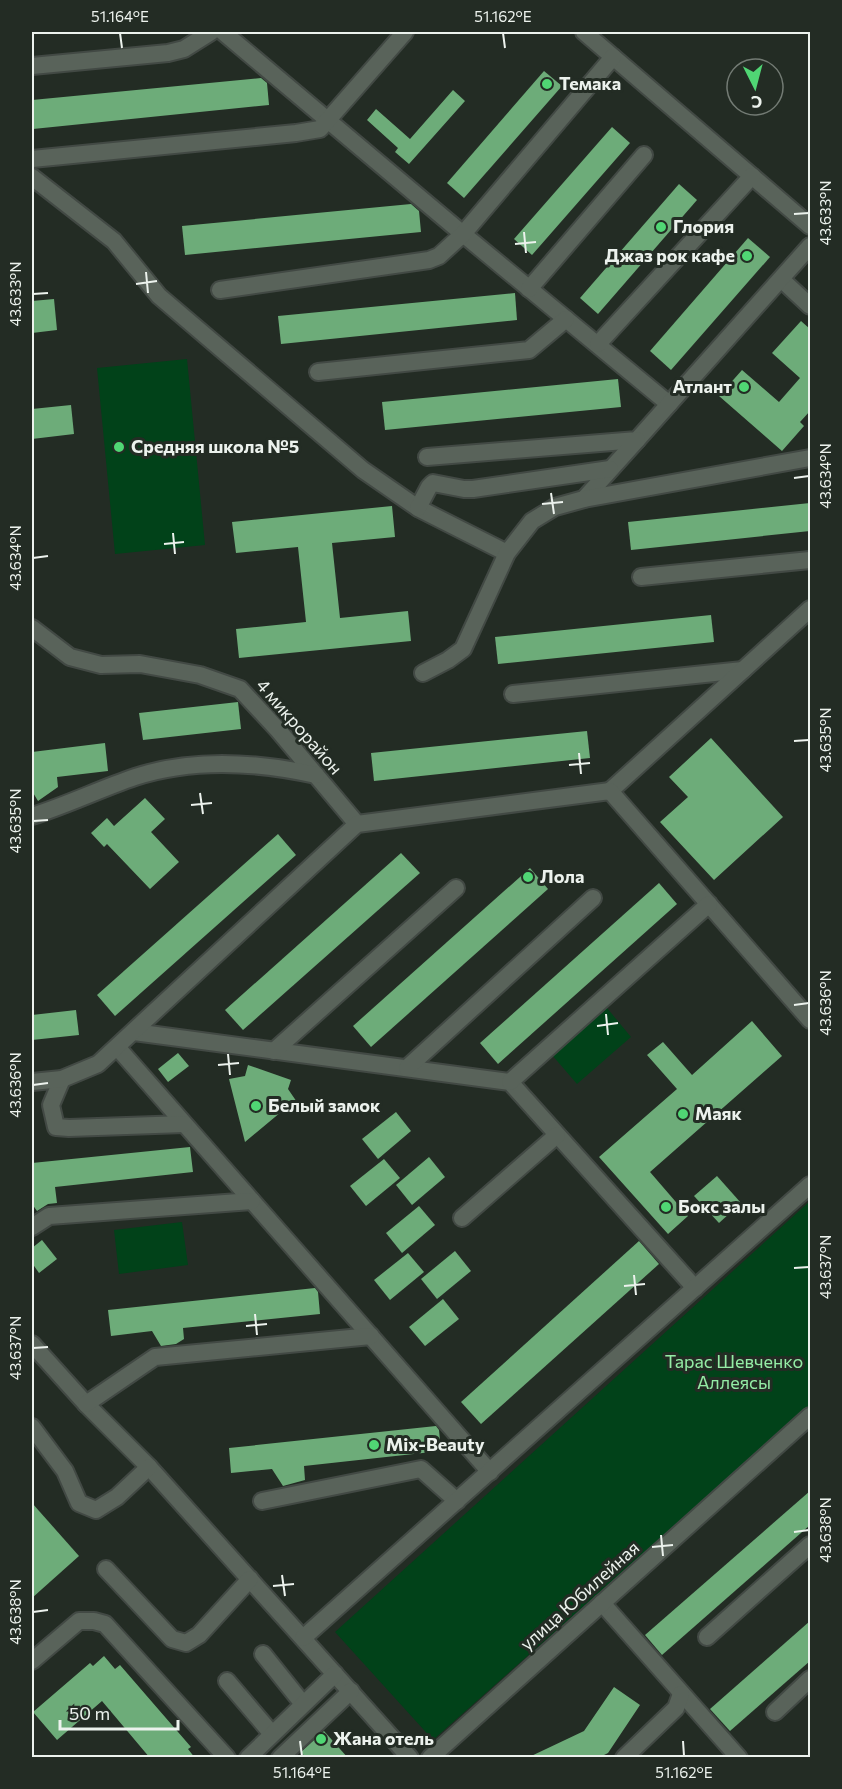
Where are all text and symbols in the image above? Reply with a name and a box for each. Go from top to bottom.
text: 51.164°E [91,7,149,25]
text: 51.162°E [474,7,532,25]
north arrow [725,57,785,117]
place label: Темака [559,72,621,94]
marker: Темака [540,77,554,91]
text: С [750,92,763,112]
text: 43.633°N [816,180,834,246]
place label: Глория [673,215,734,237]
marker: Глория [654,220,668,234]
place label: Джаз рок кафе [605,244,735,266]
marker: Джаз рок кафе [740,249,754,263]
text: 43.633°N [6,261,24,327]
place label: Атлант [673,375,732,397]
marker: Атлант [737,380,751,394]
place label: Средняя школа №5 [131,435,299,457]
marker: Средняя школа №5 [112,440,126,454]
text: 43.634°N [816,443,834,509]
text: 43.634°N [6,525,24,591]
street label: 4 микрорайон [252,674,347,779]
text: 43.635°N [816,707,834,773]
text: 43.635°N [6,788,24,854]
place label: Лола [540,865,584,887]
marker: Лола [521,870,535,884]
text: 43.636°N [816,970,834,1036]
text: 43.636°N [6,1052,24,1118]
place label: Белый замок [268,1094,381,1116]
marker: Белый замок [249,1099,263,1113]
place label: Маяк [695,1102,742,1124]
marker: Маяк [676,1107,690,1121]
place label: Бокс залы [678,1195,765,1217]
marker: Бокс залы [659,1200,673,1214]
text: 43.637°N [816,1235,834,1299]
text: 43.637°N [6,1316,24,1380]
park label: Тарас Шевченко Аллеясы [665,1350,803,1393]
place label: Mix-Beauty [386,1433,485,1455]
marker: Mix-Beauty [367,1438,381,1452]
text: 43.638°N [816,1497,834,1563]
street label: улица Юбилейная [515,1536,643,1655]
text: 43.638°N [6,1579,24,1645]
scale bar [60,1693,178,1731]
text: 50 m [69,1702,110,1724]
place label: Жана отель [333,1727,434,1749]
marker: Жана отель [314,1732,328,1746]
text: 51.164°E [273,1763,331,1781]
text: 51.162°E [655,1763,713,1781]

